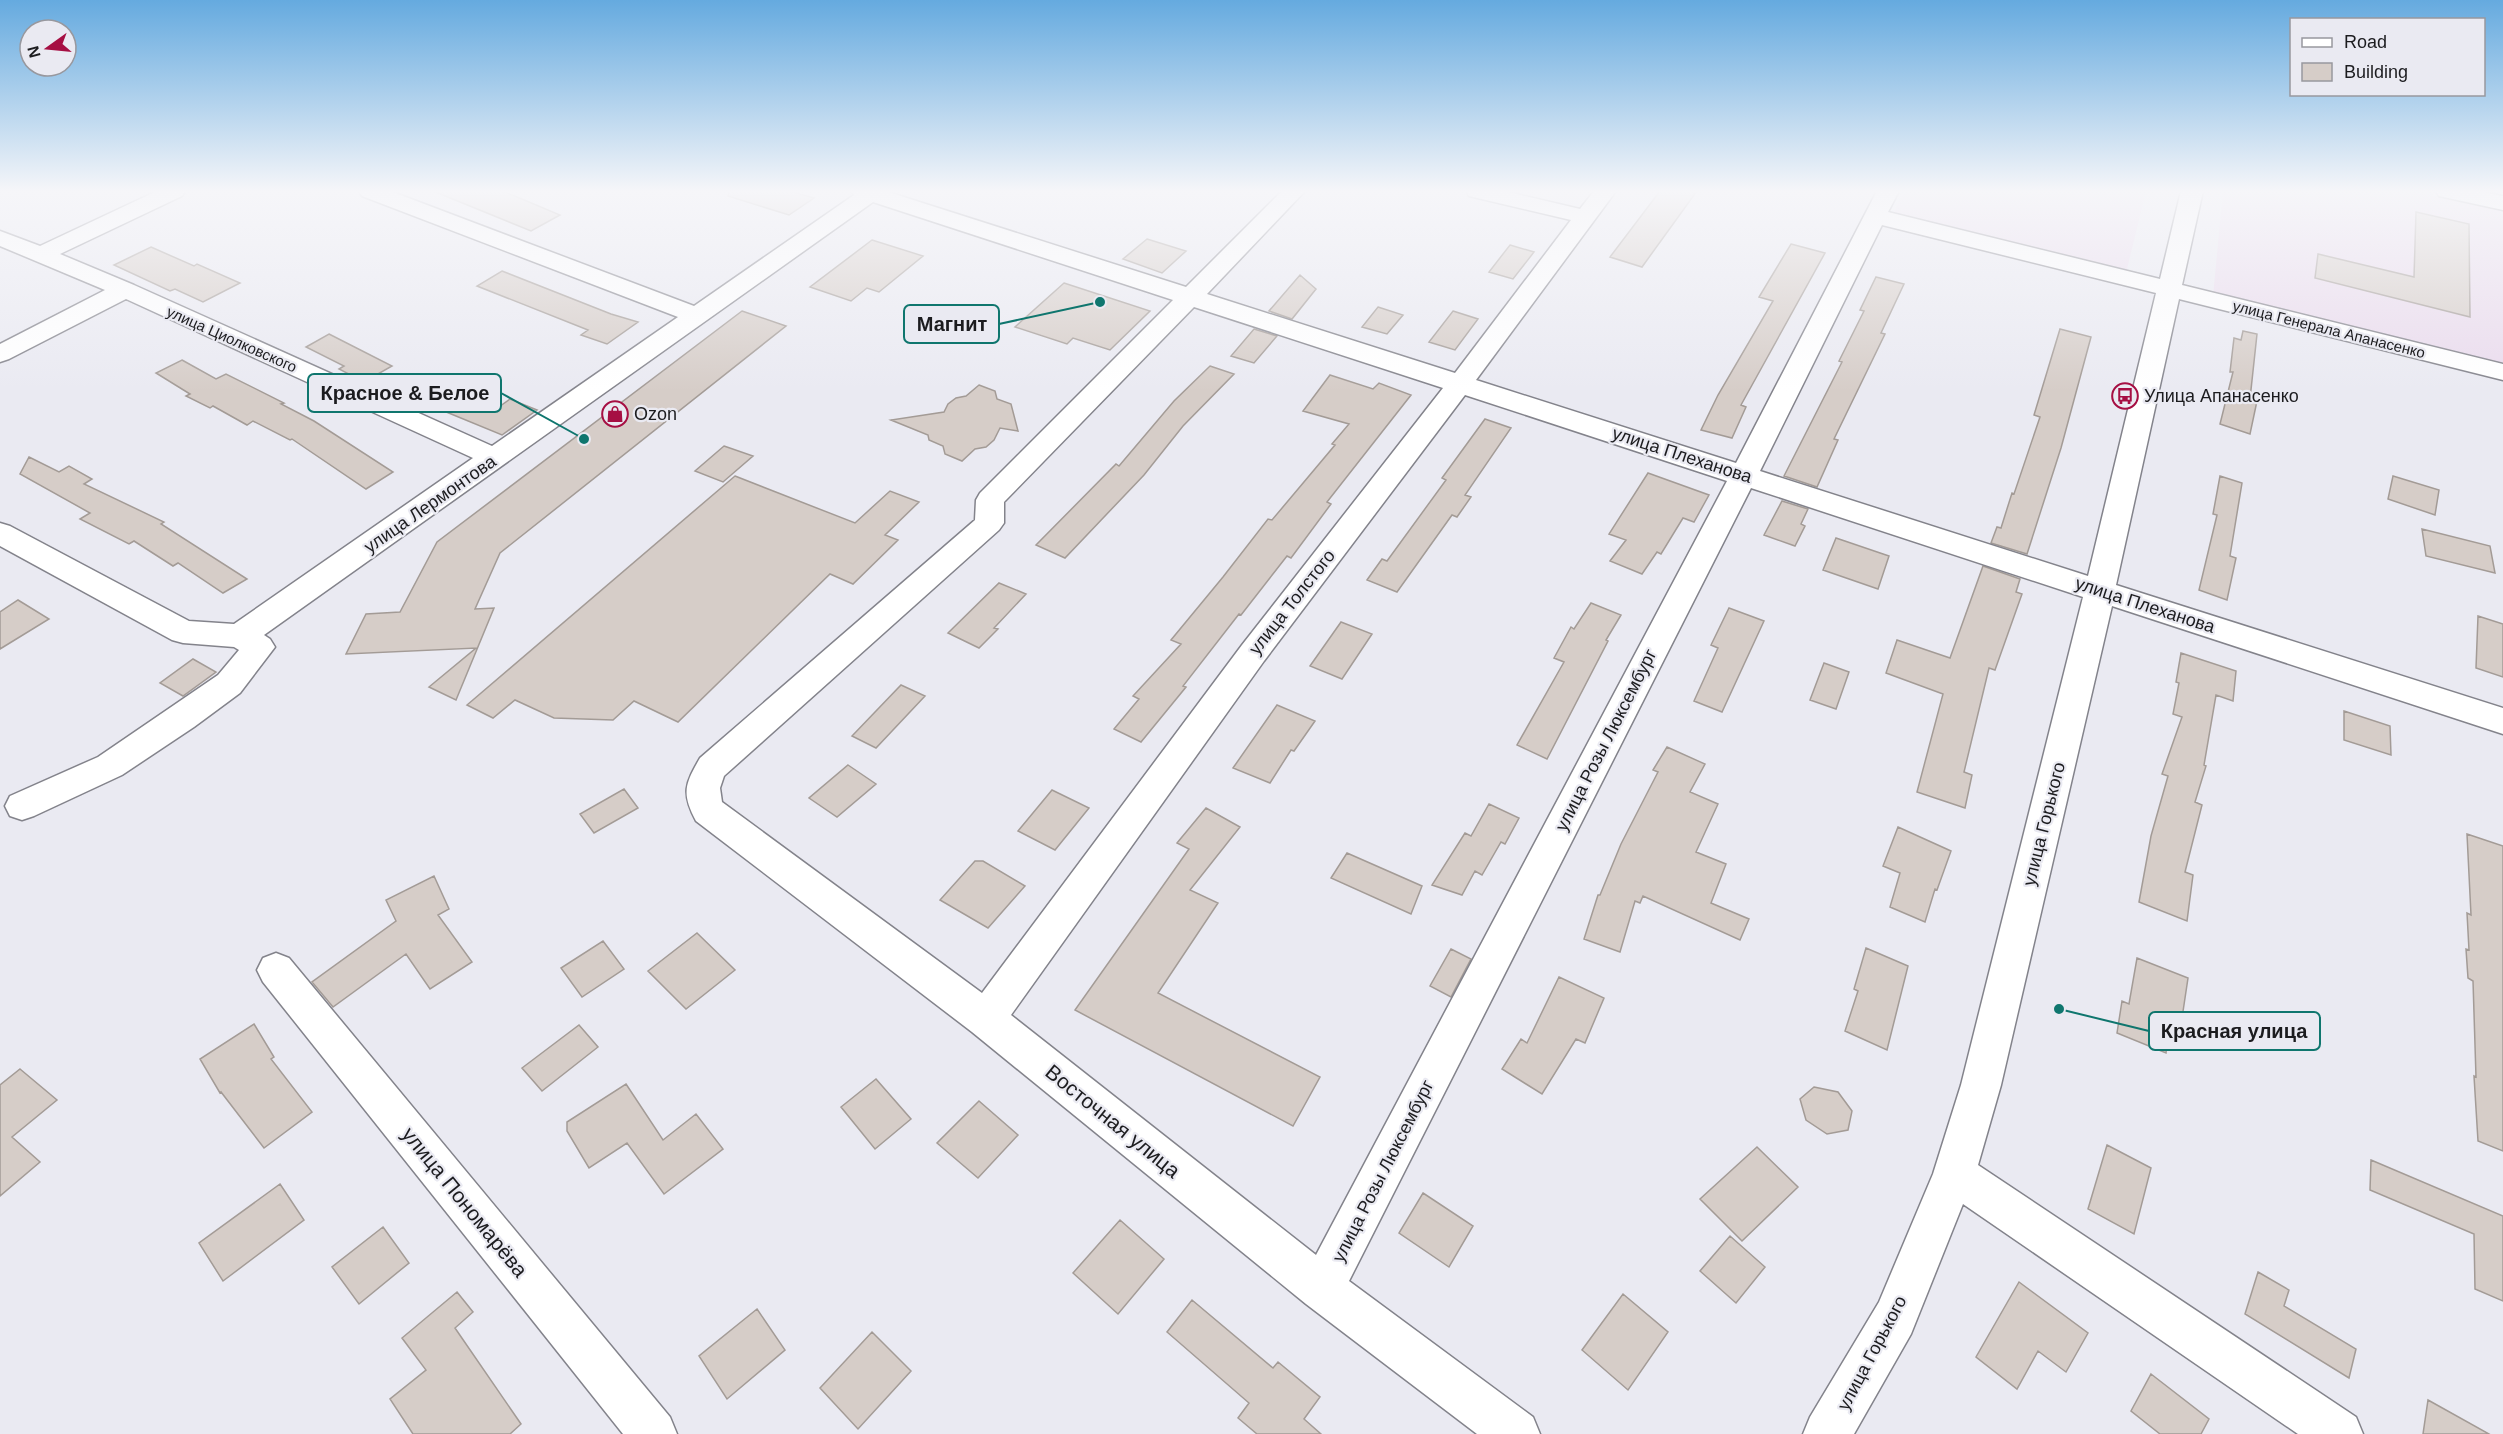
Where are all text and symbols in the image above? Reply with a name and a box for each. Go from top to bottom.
north arrow [18,18,78,78]
legend [2290,18,2485,96]
text: Road [2344,32,2387,52]
text: N [24,44,44,60]
text: Building [2344,62,2408,82]
street label: улица Генерала Апанасенко [2231,297,2427,361]
street label: улица Циолковского [164,303,300,375]
callout: Магнит [904,305,999,343]
text: Магнит [917,313,987,335]
callout: Красное & Белое [308,374,501,412]
bus stop icon: Улица Апанасенко [2110,381,2140,411]
text: Красное & Белое [321,382,489,404]
place label: Улица Апанасенко [2144,386,2299,406]
shop icon: Ozon [600,399,630,429]
place label: Ozon [634,404,677,424]
street label: улица Плеханова [1610,423,1755,487]
street label: улица Лермонтова [360,450,500,557]
street label: улица Толстого [1245,546,1339,658]
street label: улица Плеханова [2073,573,2218,637]
street label: улица Розы Люксембург [1551,645,1661,834]
street label: улица Горького [2019,760,2069,888]
callout: Красная улица [2149,1012,2320,1050]
text: Красная улица [2161,1020,2308,1042]
street label: Восточная улица [1041,1060,1185,1182]
street label: улица Розы Люксембург [1328,1076,1438,1265]
street label: улица Пономарёва [398,1123,533,1282]
street label: улица Горького [1833,1292,1911,1414]

